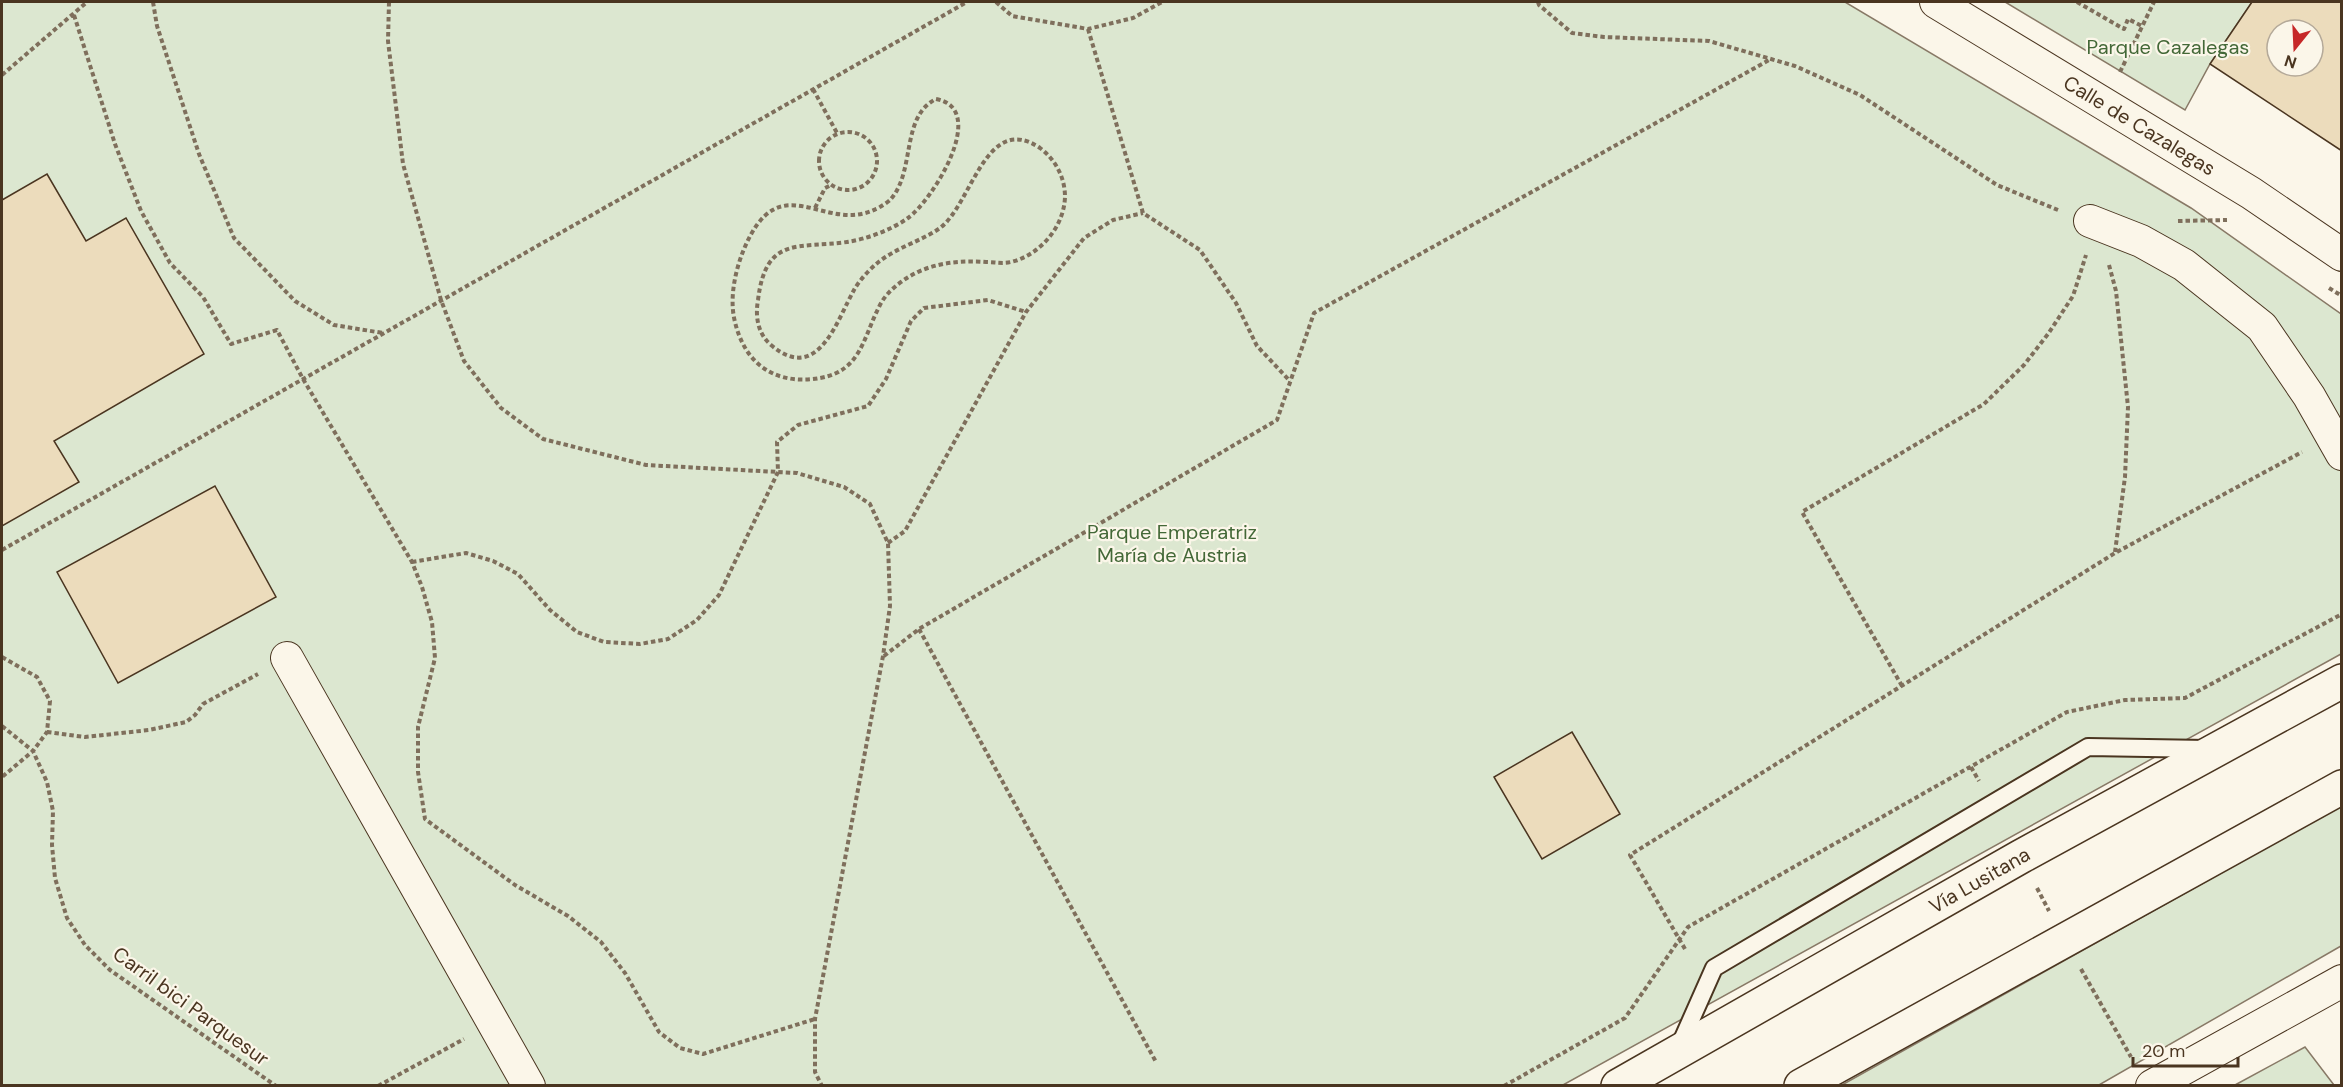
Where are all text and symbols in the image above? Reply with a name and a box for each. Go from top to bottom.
north arrow [2265,18,2325,78]
park label: Parque Cazalegas [2087,34,2249,60]
text: N [2282,50,2299,74]
street label: Calle de Cazalegas [2059,69,2220,181]
park label: Parque Emperatriz María de Austria [1087,519,1257,568]
street label: Vía Lusitana [1924,841,2034,919]
street label: Carril bici Parquesur [108,941,274,1071]
scale bar [2133,1030,2238,1068]
text: 20 m [2142,1039,2185,1063]

